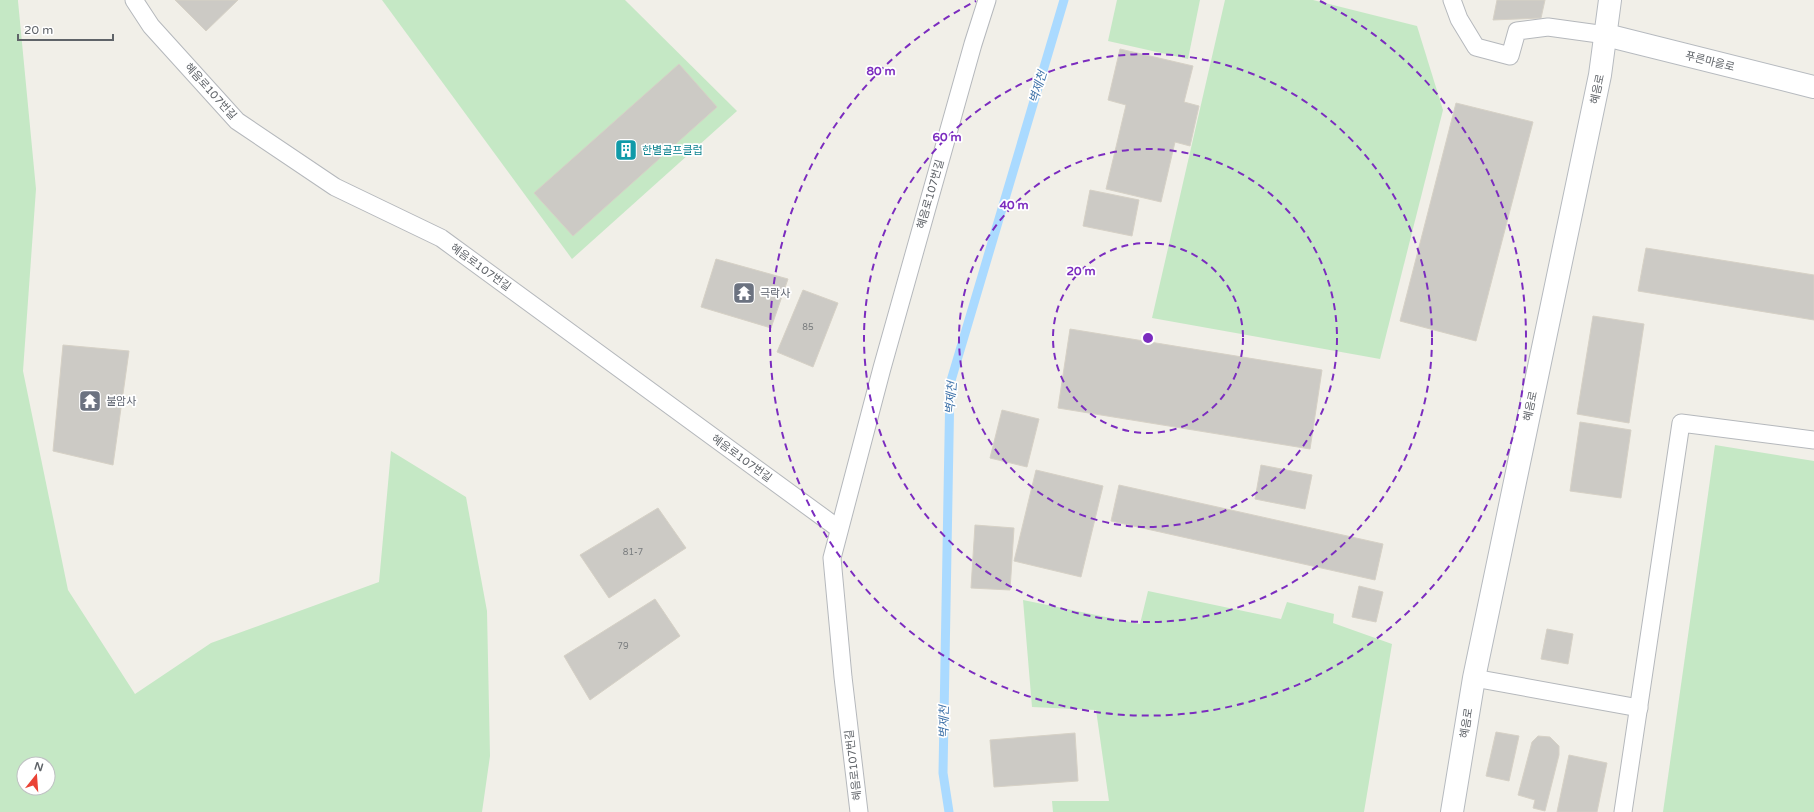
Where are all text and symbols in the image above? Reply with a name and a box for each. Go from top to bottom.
scale bar [18,16,113,42]
text: 20 m [24,23,53,37]
street label: 푸른마을로 [1684,49,1736,74]
street label: 혜음로107번길 [182,60,239,122]
text: 80 m [866,64,896,78]
water label: 벽제천 [1026,67,1050,105]
street label: 혜음로 [1588,73,1607,105]
text: 60 m [932,130,962,144]
building icon: 한별골프클럽 [613,137,639,163]
place label: 한별골프클럽 [642,144,703,157]
street label: 혜음로107번길 [914,158,947,230]
text: 40 m [999,198,1029,212]
street label: 혜음로107번길 [448,241,513,294]
text: 20 m [1066,264,1096,278]
temple icon: 극락사 [731,280,757,306]
place label: 극락사 [760,287,790,300]
house number: 85 [802,322,814,333]
centre of rings [1141,331,1155,345]
water label: 벽제천 [943,379,959,415]
temple icon: 불암사 [77,388,103,414]
street label: 혜음로 [1521,390,1540,422]
place label: 불암사 [106,395,136,408]
street label: 혜음로107번길 [709,432,774,485]
house number: 81-7 [623,547,644,558]
house number: 79 [617,641,629,652]
water label: 벽제천 [937,703,951,739]
street label: 혜음로 [1458,707,1475,739]
street label: 혜음로107번길 [843,729,864,801]
north arrow [16,756,56,796]
text: N [33,759,45,774]

